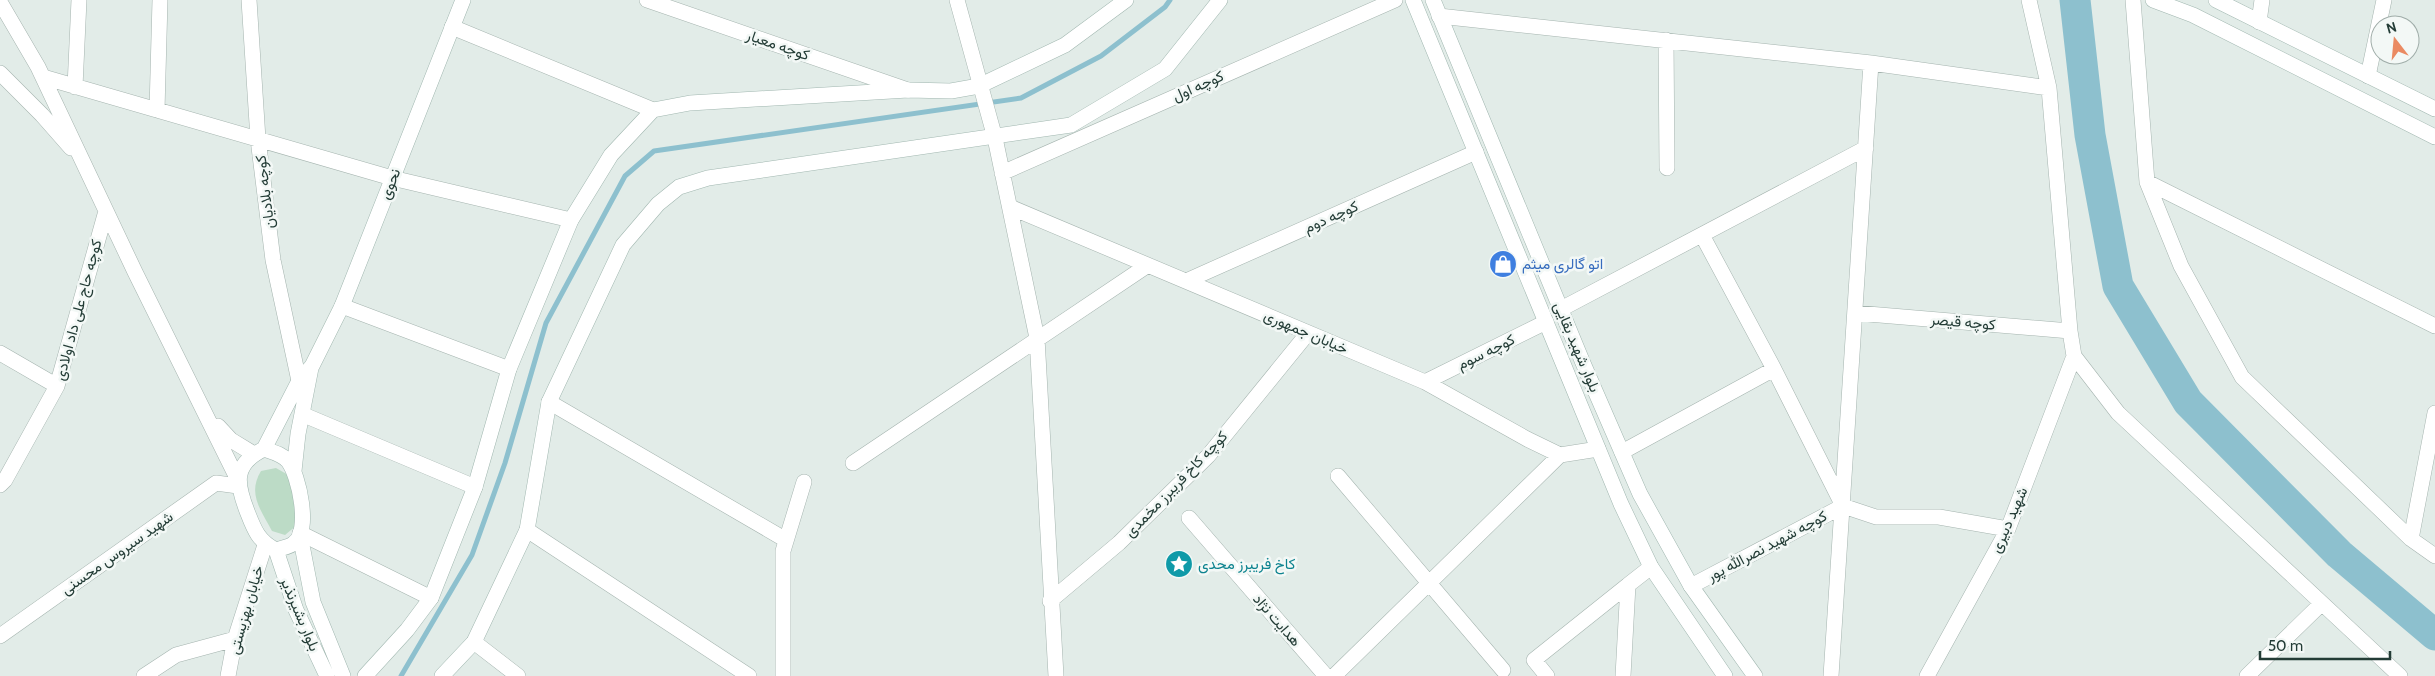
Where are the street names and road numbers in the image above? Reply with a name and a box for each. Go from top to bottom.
street label: کوچه معیار [743,25,812,65]
street label: کوچه اول [1170,67,1227,106]
street label: کوچه بلادیان [252,154,279,230]
street label: نحوی [376,166,405,202]
street label: کوچه دوم [1301,197,1362,238]
street label: کوچه حاج علی داد اولادی [51,237,108,383]
street label: بلوار شهید بقایی [1549,299,1604,395]
street label: خیابان جمهوری [1261,306,1351,359]
street label: کوچه قیصر [1928,310,1997,335]
street label: کوچه سوم [1454,330,1519,375]
street label: کوچه کاخ فریبرز مخمدی [1121,427,1233,542]
street label: شهید دبیری [1987,484,2032,556]
street label: شهید سیروس محسنی [57,507,177,599]
street label: کوچه شهید نصرالله پور [1703,507,1831,587]
street label: خیابان بهزیستی [225,564,268,657]
street label: بلوار بشیرنذیر [276,573,324,654]
street label: هدایت نژاد [1249,590,1305,650]

